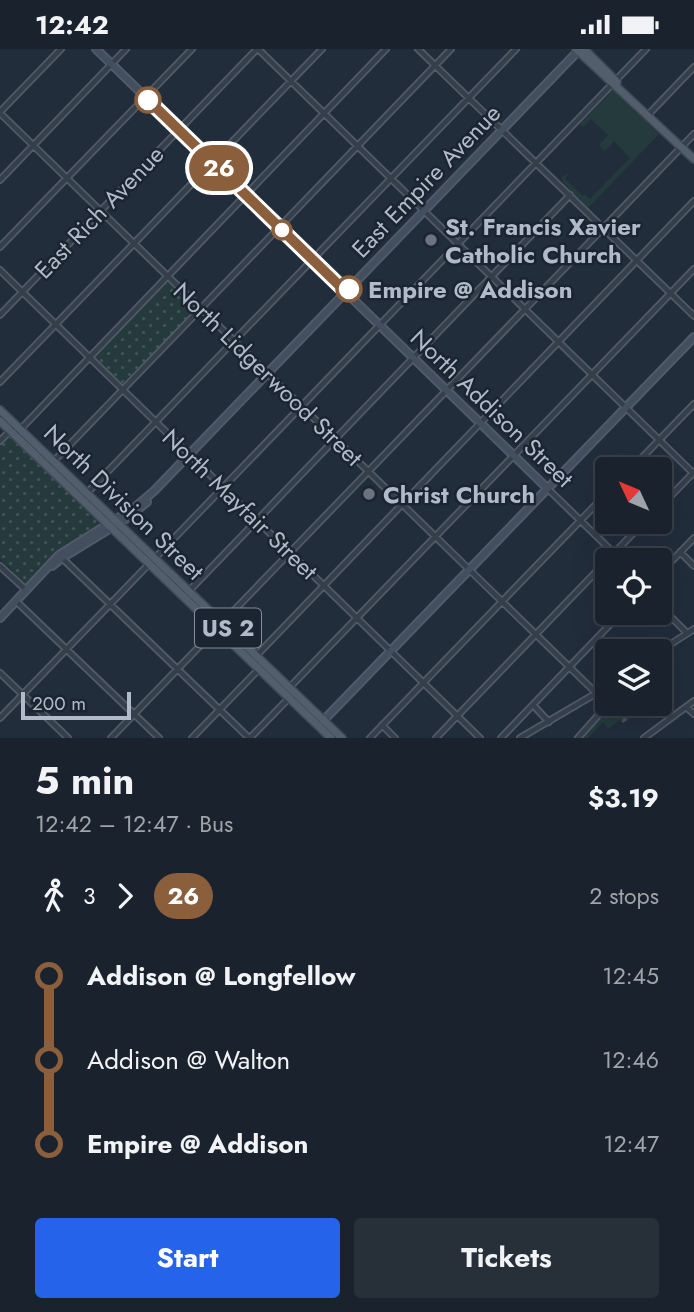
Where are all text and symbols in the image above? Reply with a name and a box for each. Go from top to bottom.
text: 12:42 [35,6,109,44]
unlabelled marker [135,87,161,113]
street label: East Empire Avenue [343,96,509,266]
street label: East Rich Avenue [26,138,172,286]
line badge: 26 [188,145,250,191]
text: 26 [203,150,235,185]
place label: St. Francis Xavier Catholic Church [445,209,641,272]
unlabelled marker [272,220,292,240]
marker: St. Francis Xavier Catholic Church [423,232,439,248]
place label: Empire @ Addison [368,272,573,307]
street label: North Lidgerwood Street [165,274,371,474]
marker: Empire @ Addison [336,276,362,302]
street label: North Addison Street [403,321,582,495]
street label: North Division Street [36,416,212,588]
street label: North Mayfair Street [154,420,326,588]
north arrow [595,457,672,534]
map controls [595,457,672,716]
place label: Christ Church [383,477,535,512]
marker: Christ Church [361,486,377,502]
button: locate [595,548,672,625]
road number: US 2 [195,608,261,647]
button: layers [595,639,672,716]
scale bar [21,689,131,721]
text: 200 m [32,690,86,717]
text: 5 min [35,753,134,808]
text: $3.19 [588,779,659,817]
text: 12:42 – 12:47 · Bus [35,807,233,841]
icon: walk [35,877,73,915]
icon: forward [106,877,144,915]
text: 26 [168,878,199,913]
text: 3 [83,879,96,913]
text: 2 stops [589,879,659,913]
text: Addison @ Longfellow [87,957,356,995]
text: 12:45 [602,959,659,993]
text: Addison @ Walton [87,1041,290,1079]
text: 12:46 [602,1043,659,1077]
text: Empire @ Addison [87,1125,309,1163]
text: 12:47 [603,1127,659,1161]
button: Start [35,1218,340,1298]
button: Tickets [354,1218,659,1298]

